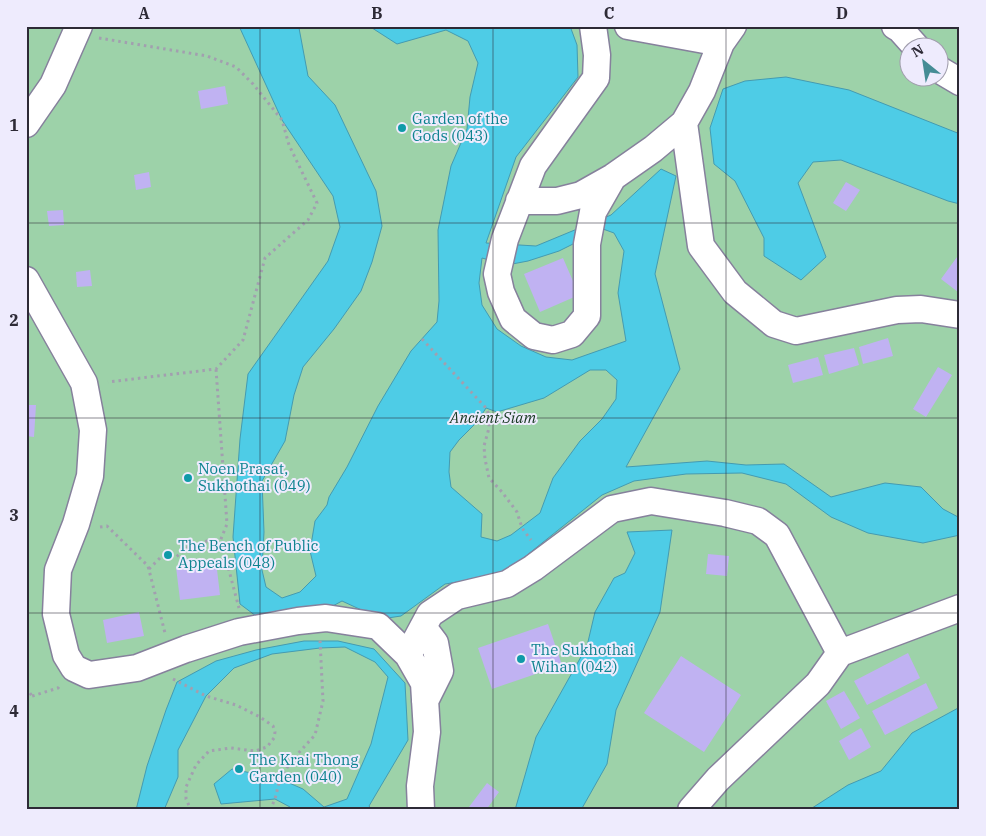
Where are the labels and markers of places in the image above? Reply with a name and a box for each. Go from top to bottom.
place label: Garden of the Gods (043) [412,109,508,145]
marker: Garden of the Gods (043) [396,122,408,134]
place label: Noen Prasat, Sukhothai (049) [198,459,311,495]
marker: Noen Prasat, Sukhothai (049) [182,472,194,484]
place label: The Bench of Public Appeals (048) [178,536,319,572]
marker: The Bench of Public Appeals (048) [162,549,174,561]
place label: The Sukhothai Wihan (042) [531,640,634,676]
marker: The Sukhothai Wihan (042) [515,653,527,665]
place label: The Krai Thong Garden (040) [249,750,359,786]
marker: The Krai Thong Garden (040) [233,763,245,775]

